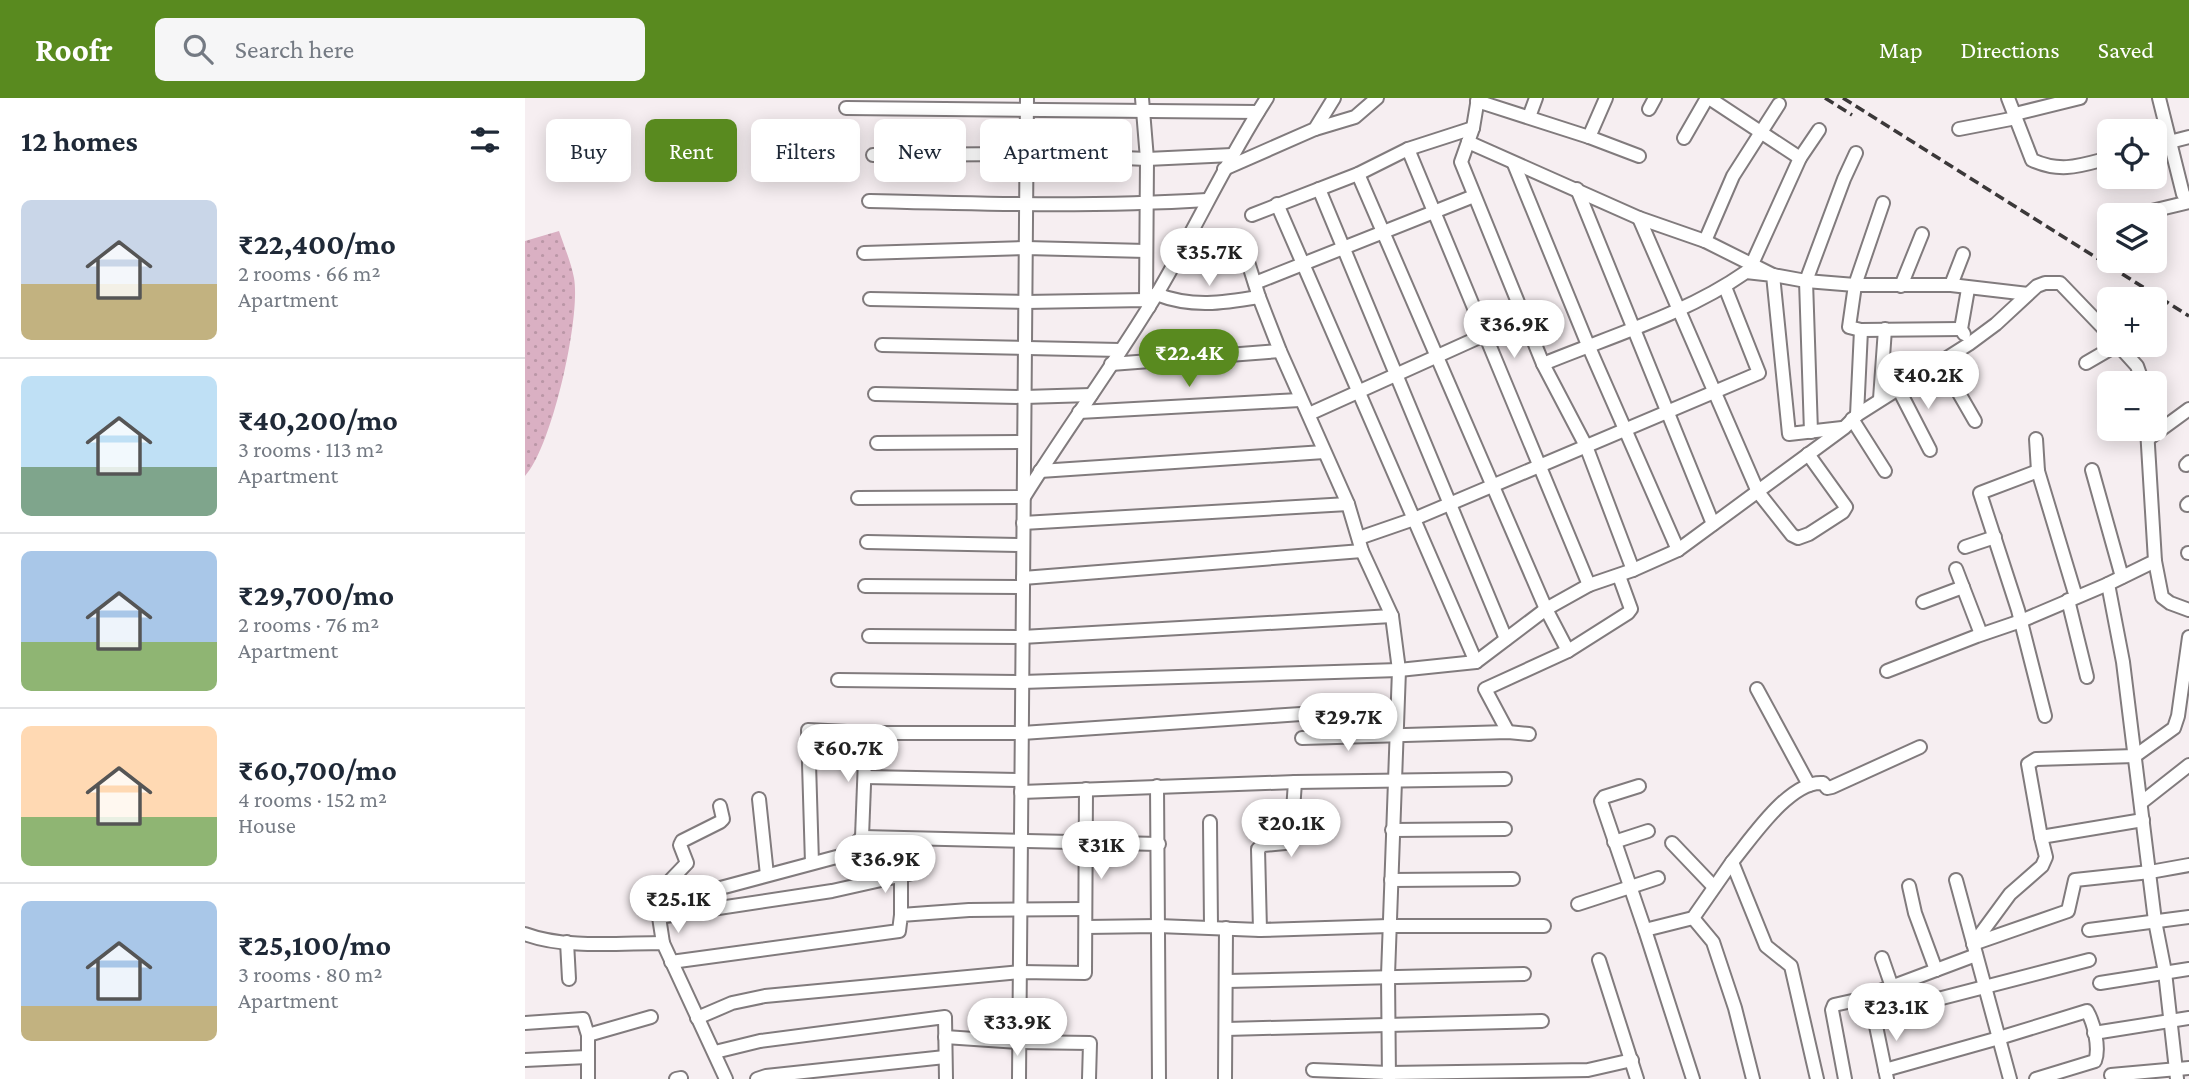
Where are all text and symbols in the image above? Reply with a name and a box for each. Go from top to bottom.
search box [155,18,645,81]
icon: search [179,30,217,68]
text: Roofr [35,31,113,68]
text: Search here [235,35,354,64]
text: Map [1879,36,1923,63]
text: Directions [1961,36,2060,63]
text: Saved [2098,36,2154,63]
chip: Buy [546,119,631,182]
chip: Rent [645,119,737,182]
chip: Filters [751,119,860,182]
chip: New [874,119,966,182]
chip: Apartment [980,119,1132,182]
map controls [2097,119,2167,441]
button: locate [2097,119,2167,189]
icon: filters [466,121,504,159]
text: 12 homes [21,124,138,157]
button: layers [2097,203,2167,273]
text: ₹22,400/mo [238,227,396,260]
icon: home [77,228,161,312]
pin: ₹35.7K [1152,228,1266,288]
text: ₹35.7K [1176,238,1242,264]
text: 2 rooms · 66 m² [238,260,381,286]
text: Apartment [238,286,338,312]
button: + [2097,287,2167,357]
pin: ₹36.9K [1457,300,1571,360]
text: ₹36.9K [1480,310,1548,336]
pin: ₹22.4K [1132,330,1246,389]
text: ₹22.4K [1155,339,1223,365]
pin: ₹40.2K [1871,352,1985,411]
text: ₹40.2K [1893,361,1963,387]
button: − [2097,371,2167,441]
text: ₹40,200/mo [238,403,398,436]
icon: home [77,404,161,488]
text: 3 rooms · 113 m² [238,436,383,462]
text: Apartment [238,462,338,488]
text: ₹29,700/mo [238,578,394,611]
icon: home [77,579,161,663]
text: 2 rooms · 76 m² [238,611,379,637]
text: Apartment [238,637,338,663]
pin: ₹29.7K [1291,694,1405,753]
text: ₹29.7K [1314,703,1382,729]
pin: ₹60.7K [791,724,905,784]
text: ₹60.7K [813,734,883,760]
text: ₹60,700/mo [238,753,397,786]
icon: home [77,754,161,838]
text: 4 rooms · 152 m² [238,786,387,812]
pin: ₹20.1K [1234,800,1348,859]
text: ₹20.1K [1258,809,1324,835]
text: House [238,812,296,838]
pin: ₹31K [1060,822,1142,881]
text: ₹31K [1078,831,1124,857]
pin: ₹36.9K [828,836,942,895]
text: ₹36.9K [851,845,919,871]
pin: ₹25.1K [621,876,735,935]
text: ₹25.1K [646,885,710,911]
text: ₹25,100/mo [238,928,391,961]
icon: home [77,929,161,1013]
text: 3 rooms · 80 m² [238,961,383,987]
pin: ₹23.1K [1839,984,1953,1043]
text: Apartment [238,987,338,1013]
text: ₹23.1K [1864,993,1928,1019]
pin: ₹33.9K [960,998,1074,1058]
text: ₹33.9K [983,1008,1051,1034]

